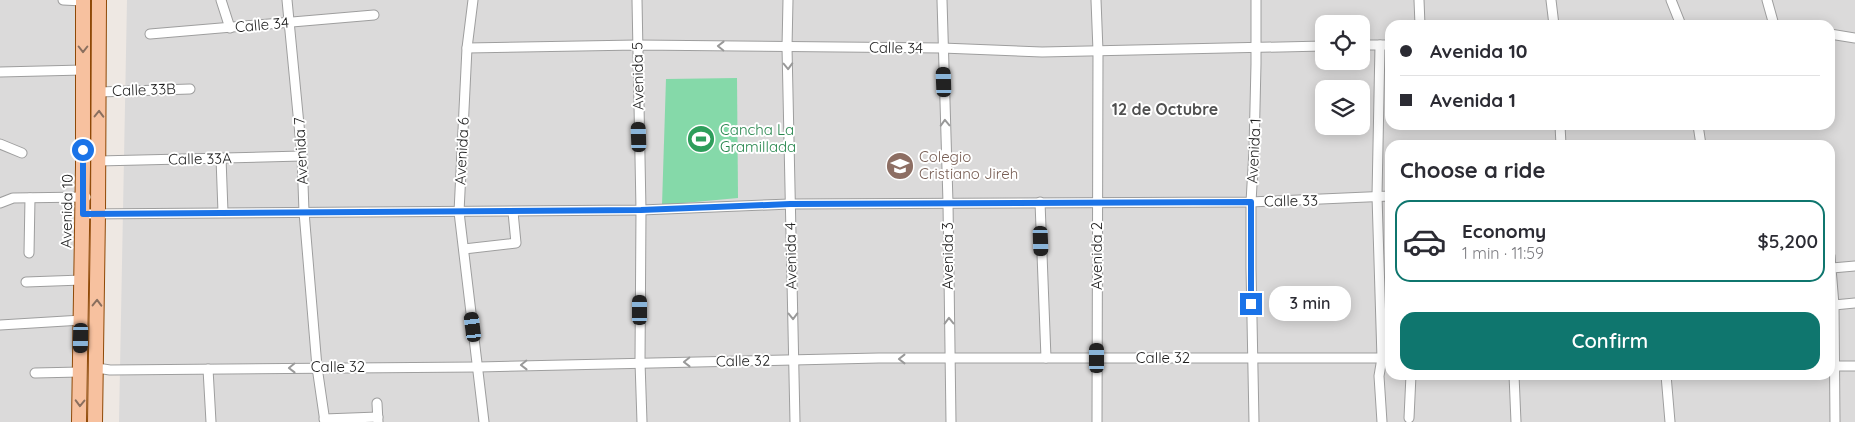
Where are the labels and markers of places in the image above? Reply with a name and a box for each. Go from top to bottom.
place label: Cancha La Gramillada [720,120,796,156]
sports icon: Cancha La Gramillada [686,124,716,154]
place label: Colegio Cristiano Jireh [919,147,1018,183]
school or university icon: Colegio Cristiano Jireh [885,151,915,181]

